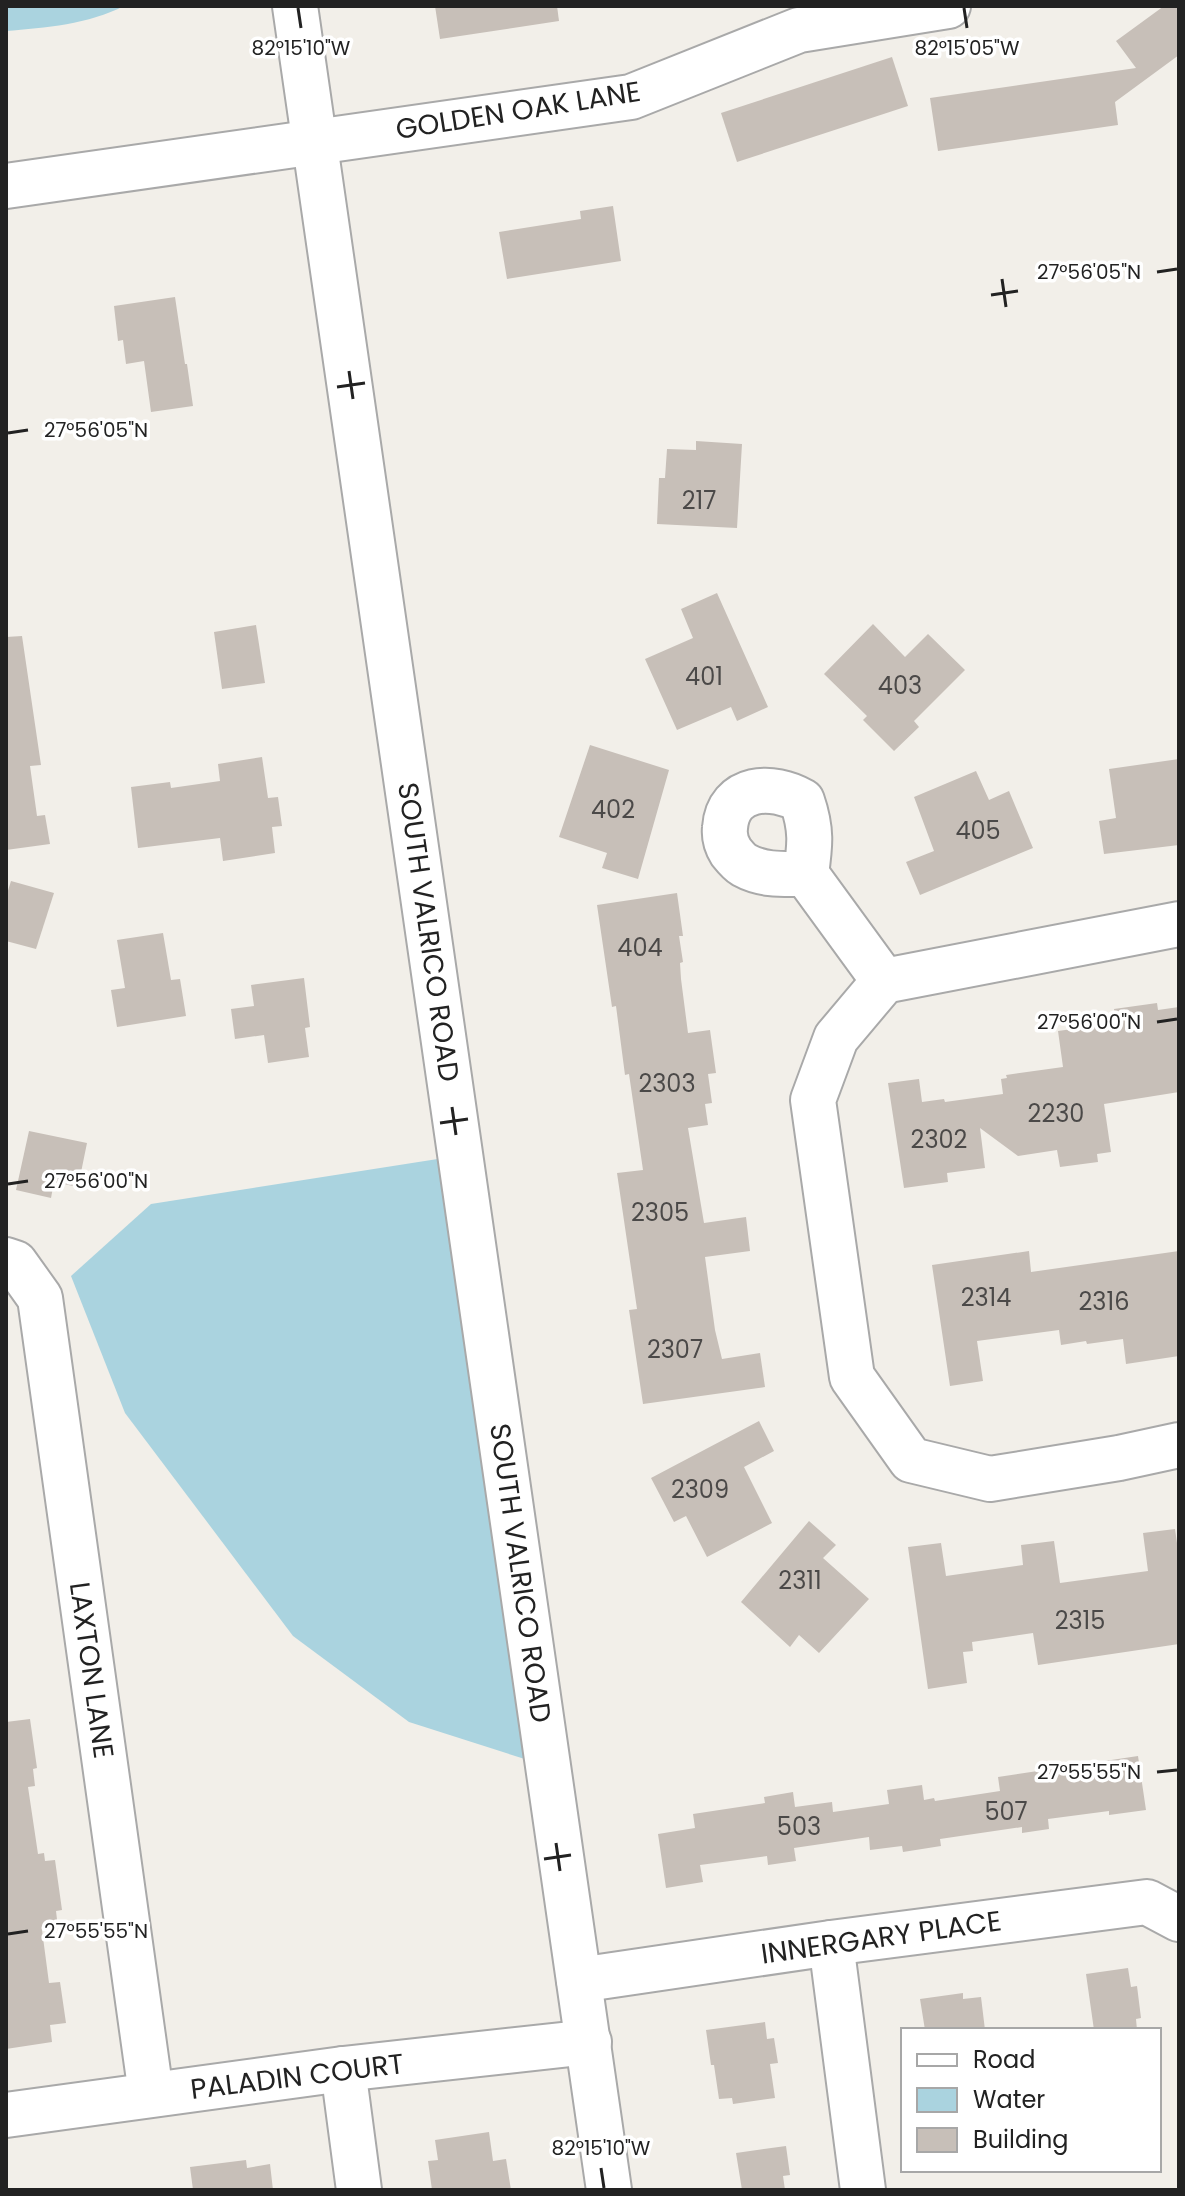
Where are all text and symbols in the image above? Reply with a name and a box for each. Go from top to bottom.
text: 82°15'10"W [252,34,351,62]
text: 82°15'05"W [915,34,1020,62]
street label: GOLDEN OAK LANE [393,72,643,149]
text: 27°56'05"N [1037,258,1141,286]
text: 27°56'05"N [44,416,148,444]
house number: 217 [682,484,716,517]
house number: 401 [685,660,723,693]
house number: 403 [878,669,922,702]
street label: SOUTH VALRICO ROAD [388,780,469,1084]
house number: 402 [591,793,635,826]
house number: 405 [955,814,1001,847]
house number: 404 [617,931,663,964]
text: 27°56'00"N [1037,1008,1141,1036]
house number: 2303 [638,1067,696,1100]
house number: 2230 [1028,1097,1084,1130]
house number: 2302 [911,1123,967,1156]
text: 27°56'00"N [44,1167,148,1195]
house number: 2305 [631,1196,689,1229]
house number: 2314 [961,1281,1011,1314]
house number: 2316 [1079,1285,1129,1318]
house number: 2307 [647,1333,703,1366]
street label: SOUTH VALRICO ROAD [480,1421,561,1725]
house number: 2309 [671,1473,729,1506]
house number: 2311 [778,1564,822,1597]
street label: LAXTON LANE [60,1579,123,1761]
house number: 2315 [1055,1604,1105,1637]
text: 27°55'55"N [1037,1758,1141,1786]
house number: 507 [984,1795,1028,1828]
house number: 503 [777,1810,821,1843]
street label: INNERGARY PLACE [758,1901,1004,1974]
text: 27°55'55"N [44,1917,148,1945]
legend [901,2028,1161,2172]
text: Road [973,2043,1035,2076]
street label: PALADIN COURT [188,2044,406,2109]
text: Water [973,2083,1045,2116]
text: Building [973,2123,1069,2156]
text: 82°15'10"W [552,2134,651,2162]

